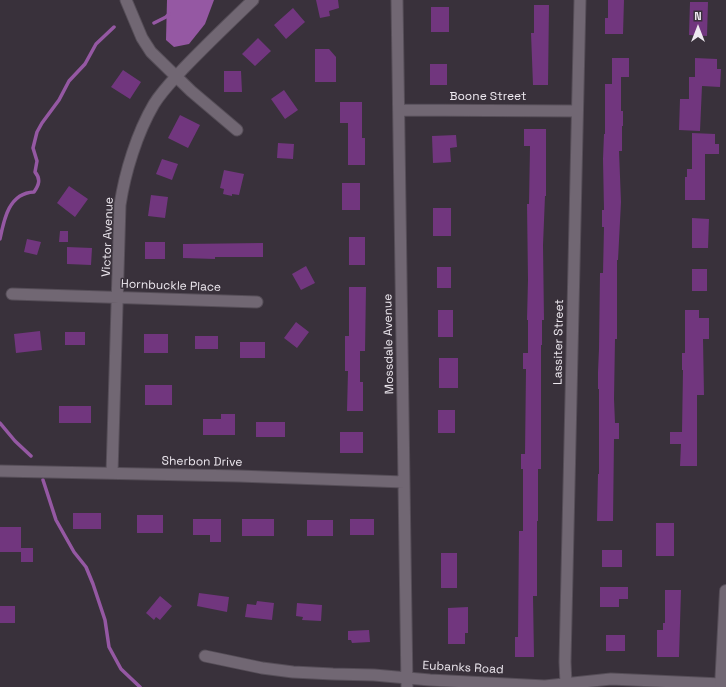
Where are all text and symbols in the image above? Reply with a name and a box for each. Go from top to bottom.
north arrow [678,8,718,48]
text: N [694,9,702,23]
street label: Boone Street [450,90,526,104]
street label: Victor Avenue [99,197,117,277]
street label: Hornbuckle Place [121,277,221,295]
street label: Mossdale Avenue [381,294,397,394]
street label: Lassiter Street [551,299,567,385]
street label: Sherbon Drive [162,454,242,470]
street label: Eubanks Road [422,659,504,677]

